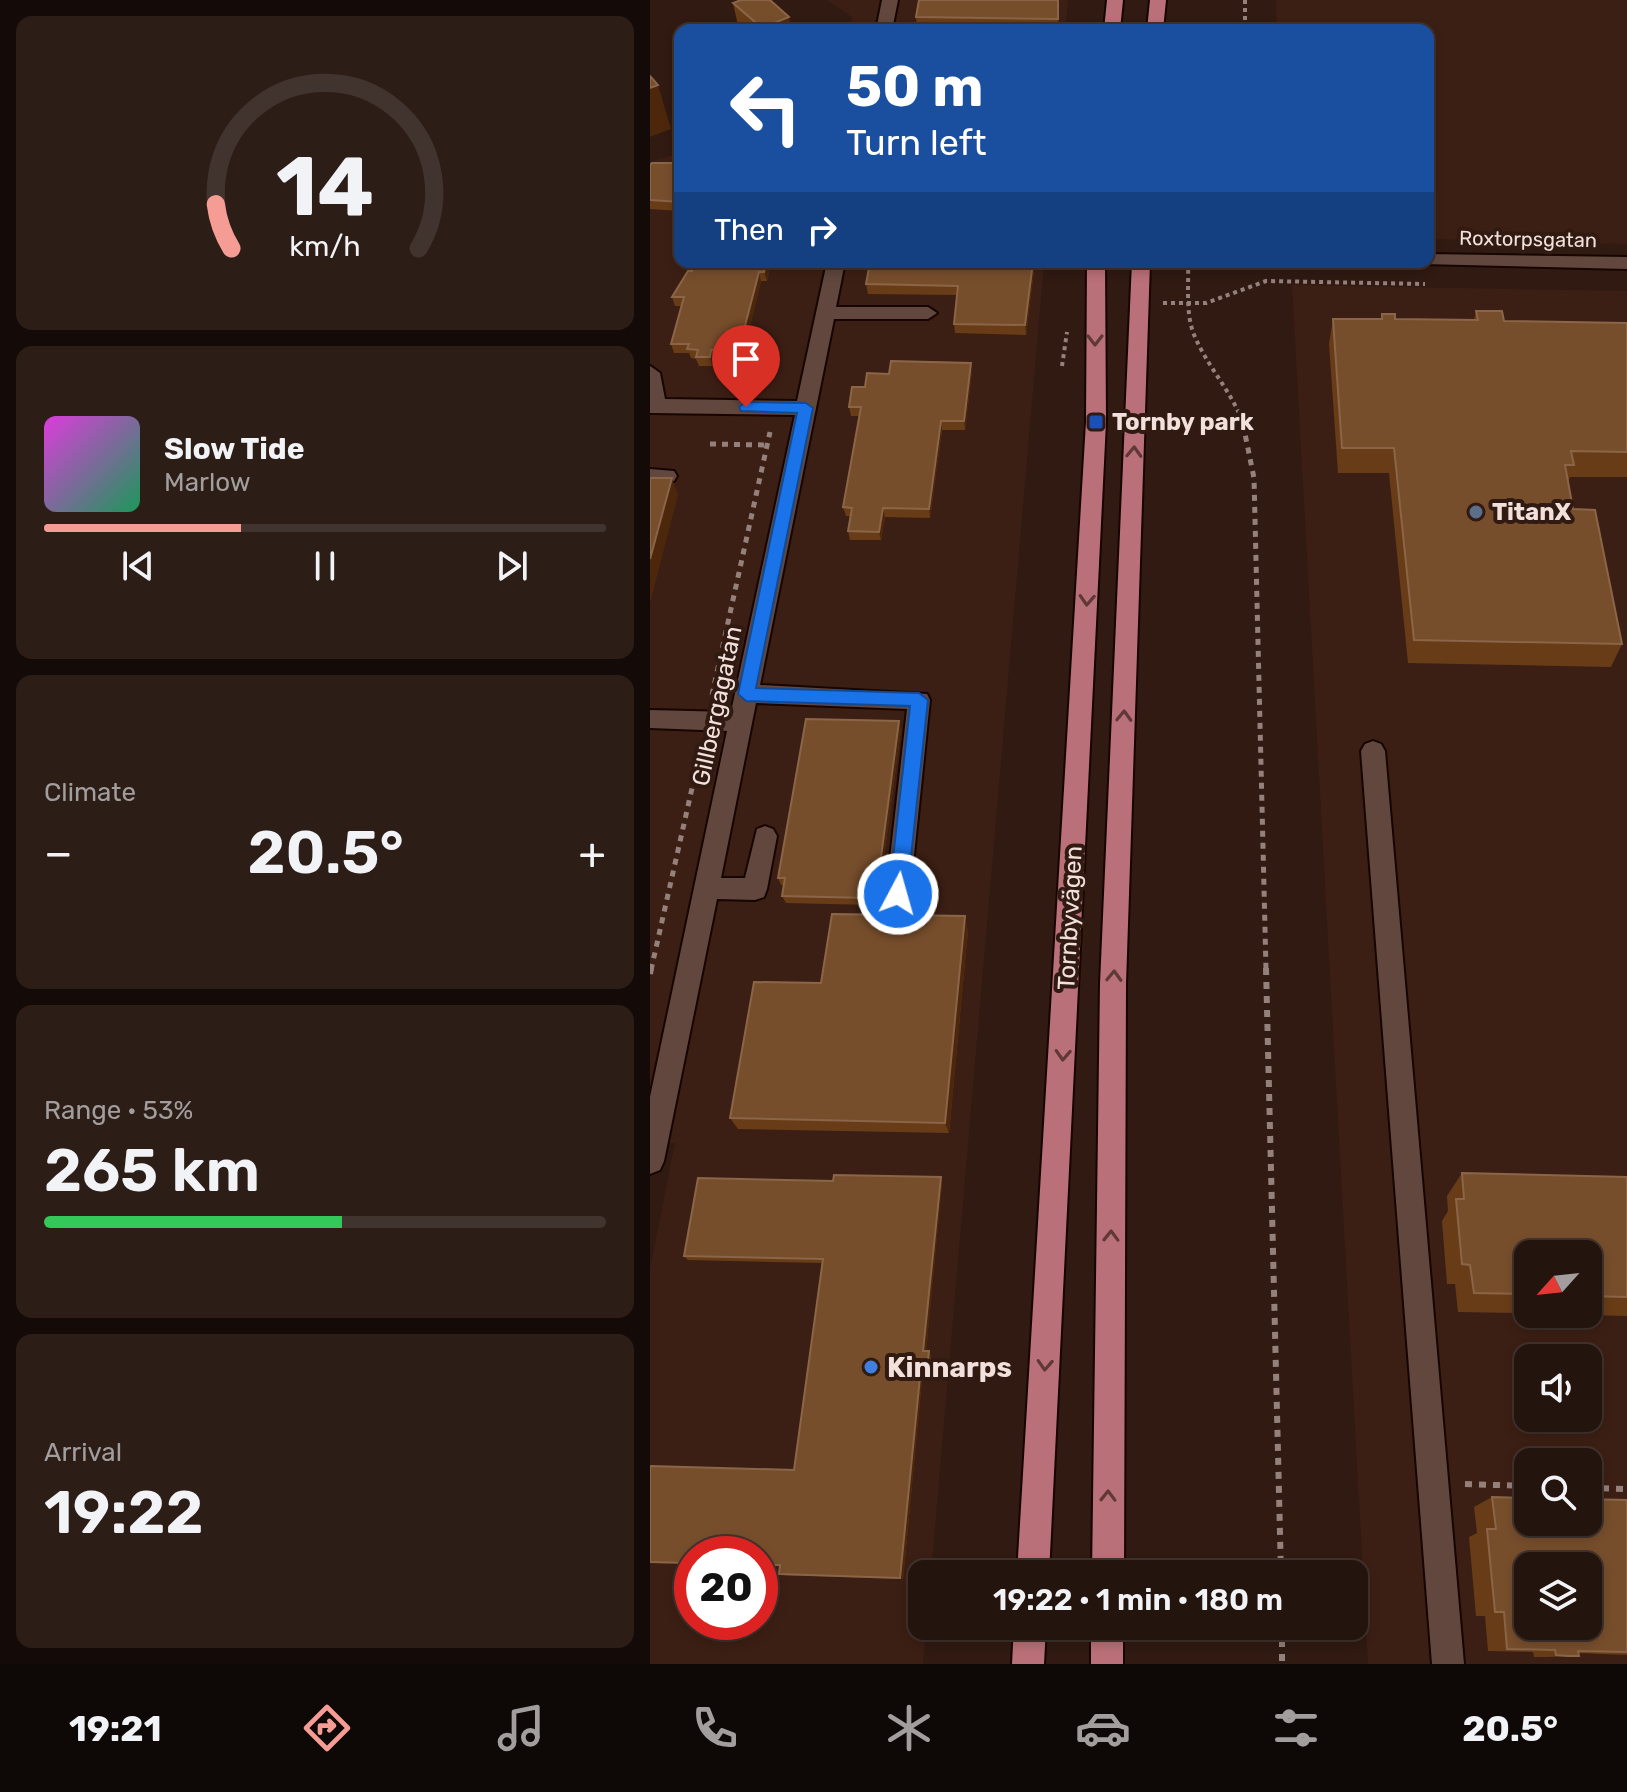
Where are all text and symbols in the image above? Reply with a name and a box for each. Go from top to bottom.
text: 50 m [846,54,983,120]
icon: left [714,56,818,160]
text: Turn left [846,121,987,164]
text: 14 [276,136,374,235]
icon: right [800,208,844,252]
text: Then [714,212,784,248]
street label: Roxtorpsgatan [1459,226,1597,252]
text: km/h [289,229,361,263]
pin [712,325,780,407]
one-way arrow [1087,334,1104,347]
icon: arrive [724,337,768,381]
place label: Tornby park [1112,408,1254,436]
marker: Tornby park [1087,413,1105,431]
text: Slow Tide [164,431,304,467]
one-way arrow [1126,445,1143,458]
text: Marlow [164,467,251,498]
place label: TitanX [1492,498,1572,526]
marker: TitanX [1467,503,1485,521]
icon: previous [116,544,160,588]
icon: pause [303,544,347,588]
icon: next [490,544,534,588]
one-way arrow [1078,594,1095,607]
street label: Gillbergagatan [686,624,748,788]
one-way arrow [1116,709,1133,722]
text: Climate [44,777,136,808]
text: 20.5° [247,817,404,888]
text: − [44,827,73,879]
text: + [579,827,606,879]
street label: Tornbyvägen [1052,845,1088,991]
position arrow [856,852,940,936]
one-way arrow [1105,969,1122,982]
one-way arrow [1054,1049,1071,1062]
text: Range · 53% [44,1095,193,1126]
text: 265 km [44,1135,260,1206]
one-way arrow [1102,1229,1120,1242]
north arrow [1514,1240,1602,1328]
map controls [1514,1240,1602,1640]
button: sound [1514,1344,1602,1432]
place label: Kinnarps [887,1351,1012,1384]
marker: Kinnarps [862,1358,880,1376]
one-way arrow [1037,1359,1054,1372]
text: Arrival [44,1437,122,1468]
button: search [1514,1448,1602,1536]
text: 19:22 [44,1477,204,1548]
one-way arrow [1100,1489,1117,1502]
speed limit sign: 20 [674,1536,778,1640]
button: layers [1514,1552,1602,1640]
text: 19:22 · 1 min · 180 m [993,1582,1283,1618]
icon: directions [299,1700,355,1756]
icon: music [493,1700,549,1756]
icon: phone [687,1700,743,1756]
icon: climate [881,1700,937,1756]
icon: car [1075,1700,1131,1756]
icon: filters [1268,1700,1324,1756]
text: 19:21 [69,1707,162,1750]
text: 20.5° [1462,1707,1558,1750]

